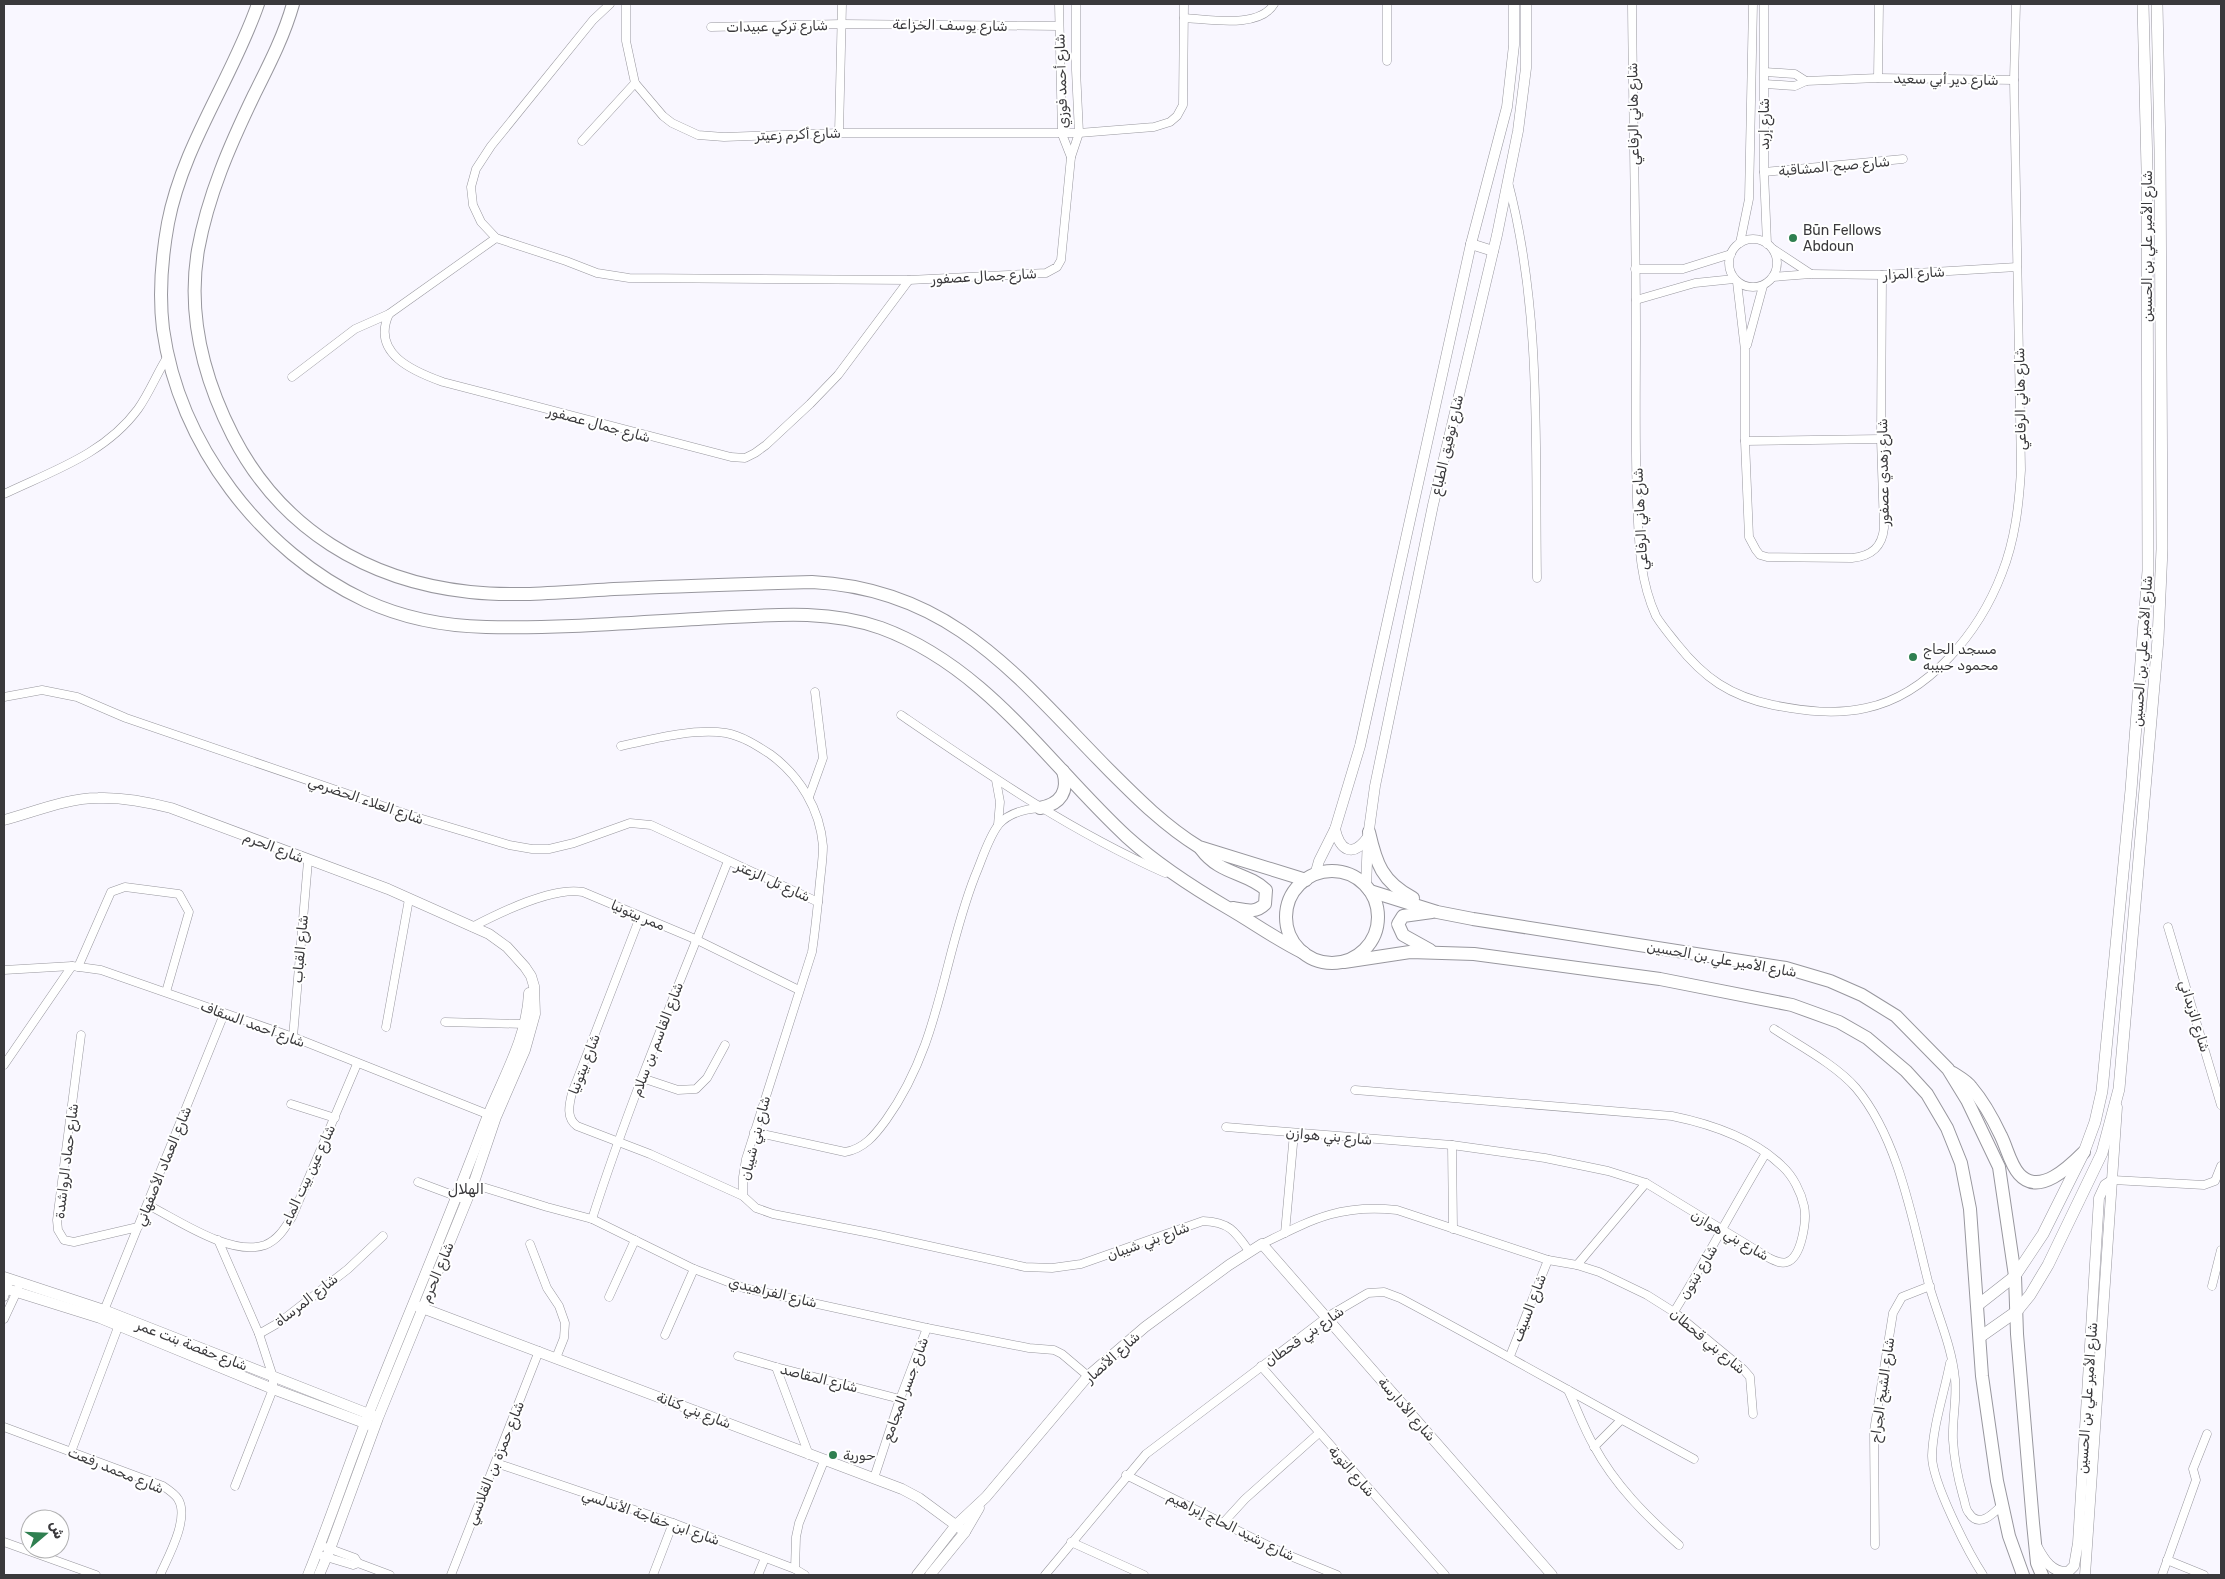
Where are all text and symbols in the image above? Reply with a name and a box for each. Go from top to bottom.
street label: شارع يوسف الخزاعة [892,16,1008,37]
street label: شارع تركي عبيدات [726,17,828,38]
street label: شارع أحمد فوزي [1051,33,1074,129]
street label: شارع هاني الرفاعي [1624,62,1645,166]
street label: شارع دير أبي سعيد [1893,70,1999,91]
street label: شارع إربد [1756,98,1775,150]
street label: شارع أكرم زعيتر [754,125,841,147]
street label: شارع صبح المشاقبة [1778,153,1891,182]
street label: شارع الأمير علي بن الحسين [2139,170,2158,322]
place label: Būn Fellows Abdoun [1803,222,1881,255]
marker: Būn Fellows Abdoun [1787,232,1799,244]
street label: شارع المزار [1882,263,1946,286]
street label: شارع جمال عصفور [930,265,1037,290]
street label: شارع هاني الرفاعي [2011,347,2032,451]
street label: شارع توفيق الطباع [1428,393,1469,498]
street label: شارع جمال عصفور [544,402,652,448]
street label: شارع زهدي عصفور [1874,418,1895,527]
street label: شارع هاني الرفاعي [1629,467,1654,571]
street label: شارع الأمير علي بن الحسين [2129,575,2158,728]
place label: مسجد الحاج محمود حبيبه [1923,641,1998,674]
marker: مسجد الحاج محمود حبيبه [1907,651,1919,663]
street label: شارع العلاء الحضرمي [305,773,426,830]
street label: شارع الحرم [240,828,307,869]
street label: شارع تل الزعتر [731,857,813,907]
street label: ممر بيتونيا [608,896,668,935]
street label: شارع القباب [289,914,314,984]
street label: شارع الأمير علي بن الحسين [1645,938,1798,983]
street label: شارع الزبداني [2174,978,2214,1055]
street label: شارع القاسم بن سلام [628,980,689,1099]
street label: شارع أحمد السقاف [198,998,307,1053]
street label: شارع بيتونيا [565,1031,606,1098]
street label: شارع بني شيبان [737,1094,776,1183]
street label: شارع حماد الرواشدة [51,1102,84,1220]
street label: شارع العماد الأصفهاني [132,1104,197,1229]
street label: شارع عين بيت الماء [278,1122,341,1229]
street label: شارع بني هوازن [1285,1124,1373,1151]
district label: الهلال [448,1180,484,1198]
street label: شارع بني هوازن [1687,1206,1772,1266]
street label: شارع بني شيبان [1105,1219,1192,1266]
street label: شارع الحرم [417,1240,460,1306]
street label: شارع نبتون [1676,1242,1723,1304]
street label: شارع المرساة [271,1270,343,1332]
street label: شارع السيف [1509,1272,1552,1345]
street label: شارع الفراهيدي [726,1273,819,1314]
street label: شارع بني قحطان [1261,1303,1348,1372]
street label: شارع بني قحطان [1665,1305,1749,1379]
street label: شارع حفصة بنت عمر [132,1316,250,1376]
street label: شارع الأمير علي بن الحسين [2074,1322,2103,1475]
street label: شارع الأنصار [1080,1328,1145,1389]
street label: شارع جسر المجامع [879,1335,934,1444]
street label: شارع الشيخ الجراح [1867,1336,1900,1444]
street label: شارع المقاصد [778,1361,860,1398]
street label: شارع الأدارسة [1373,1374,1439,1446]
street label: شارع بني كنانة [653,1388,733,1434]
street label: شارع حمزة بن القلانسي [463,1399,530,1528]
street label: شارع التوبة [1323,1442,1378,1502]
street label: شارع محمد رفعت [64,1443,166,1499]
place label: حورية [843,1447,876,1464]
marker: حورية [827,1449,839,1461]
street label: شارع ابن خفاجة الأندلسي [579,1486,722,1551]
street label: شارع رشيد الحاج إبراهيم [1163,1488,1297,1566]
north arrow [20,1509,70,1559]
text: ش [46,1519,68,1541]

